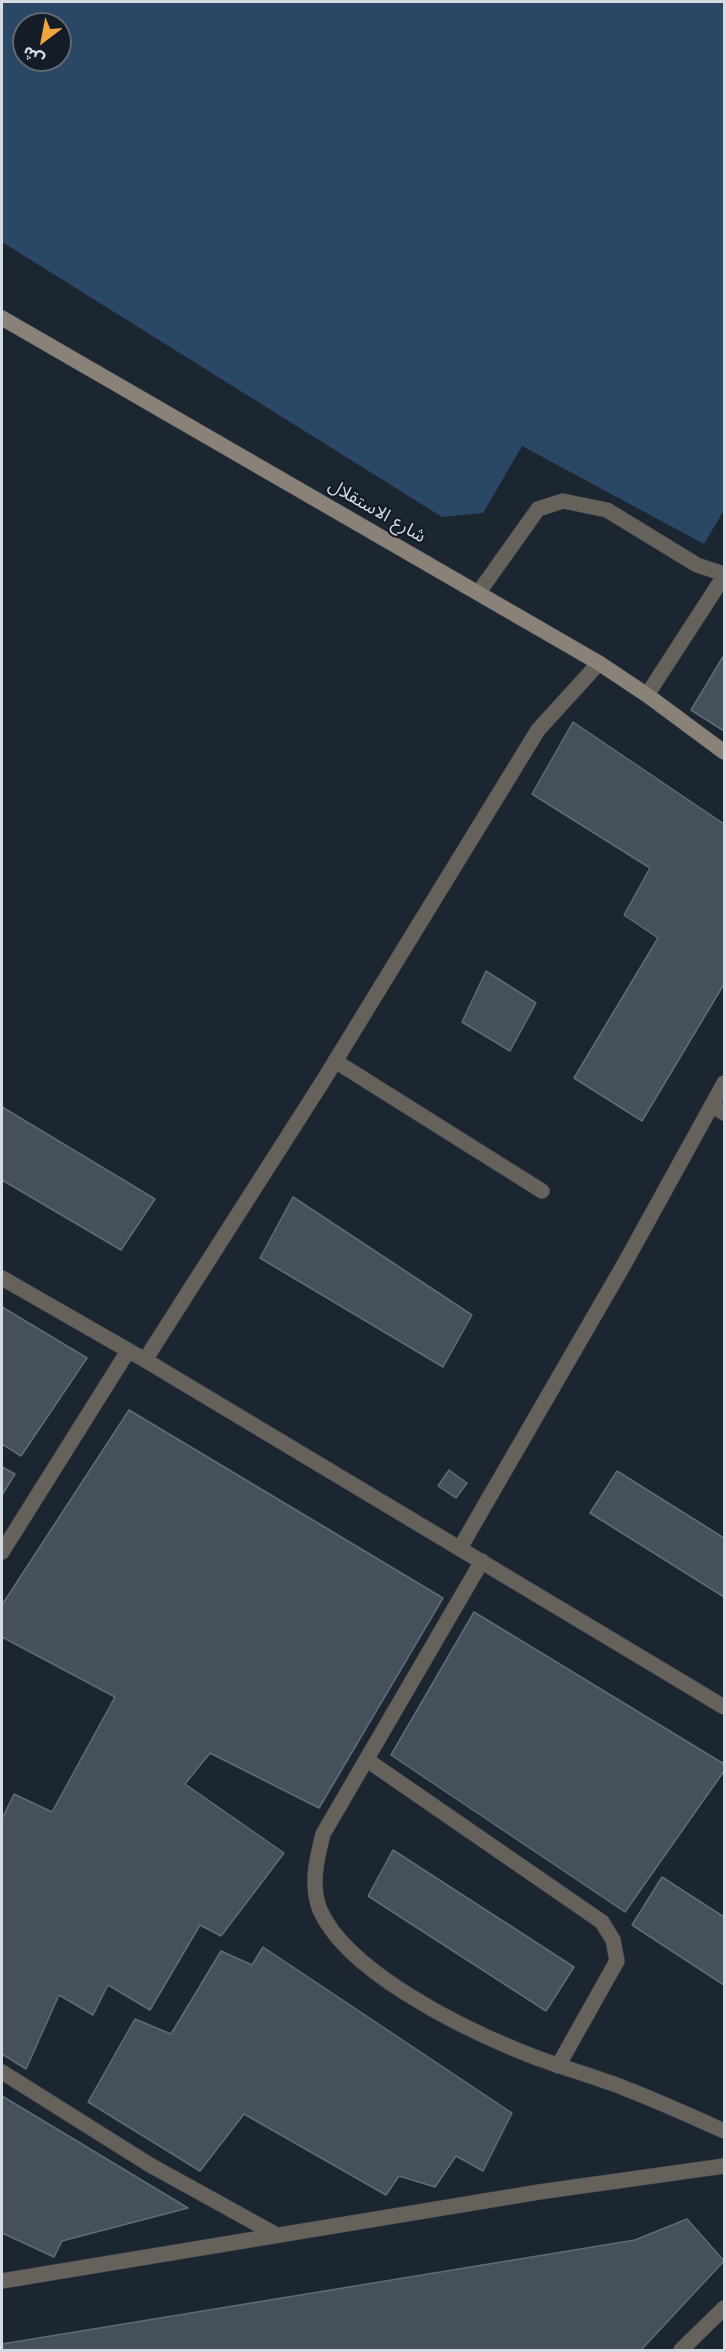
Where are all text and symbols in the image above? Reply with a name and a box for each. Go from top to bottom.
north arrow [12,12,72,72]
text: ش [19,42,48,70]
street label: شارع الاستقلال [324,474,430,548]

